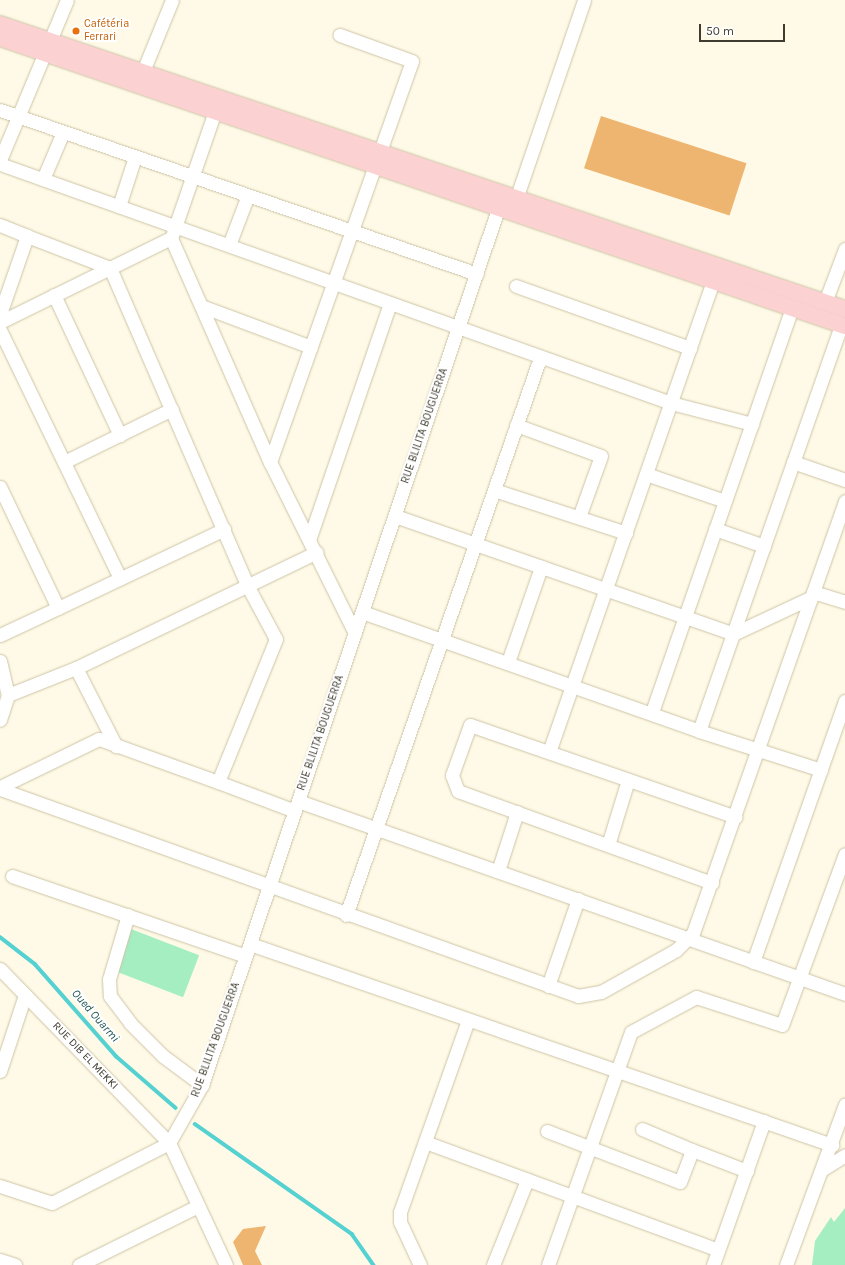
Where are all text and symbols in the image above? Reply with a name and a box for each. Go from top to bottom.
scale bar [701,16,787,42]
place label: Cafétéria Ferrari [84,18,129,44]
text: 50 m [706,24,734,38]
marker: Cafétéria Ferrari [71,26,81,36]
street label: RUE BLILITA BOUGUERRA [399,366,451,486]
street label: RUE BLILITA BOUGUERRA [295,673,347,793]
street label: RUE BLILITA BOUGUERRA [189,981,243,1099]
water label: Oued Ouarmi [68,987,122,1045]
street label: RUE DIB EL MEKKI [50,1020,120,1092]

